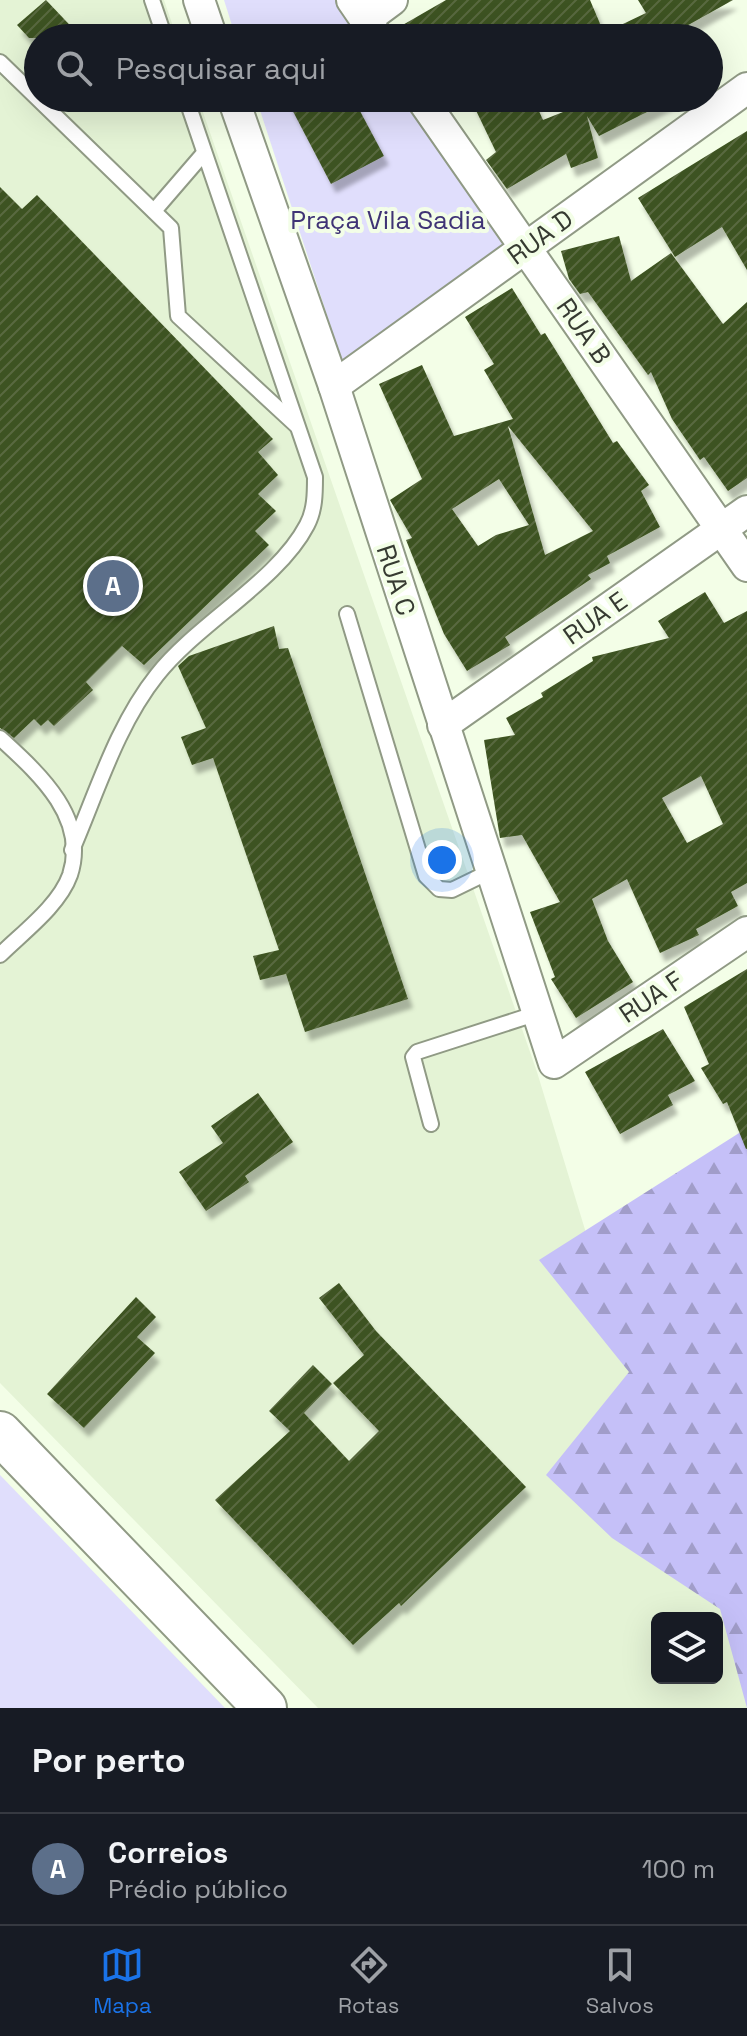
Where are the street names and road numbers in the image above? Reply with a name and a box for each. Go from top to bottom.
street label: RUA D [500,202,580,272]
street label: RUA B [549,291,619,371]
street label: RUA C [369,540,423,620]
street label: RUA E [556,584,634,652]
street label: RUA F [612,963,690,1031]

